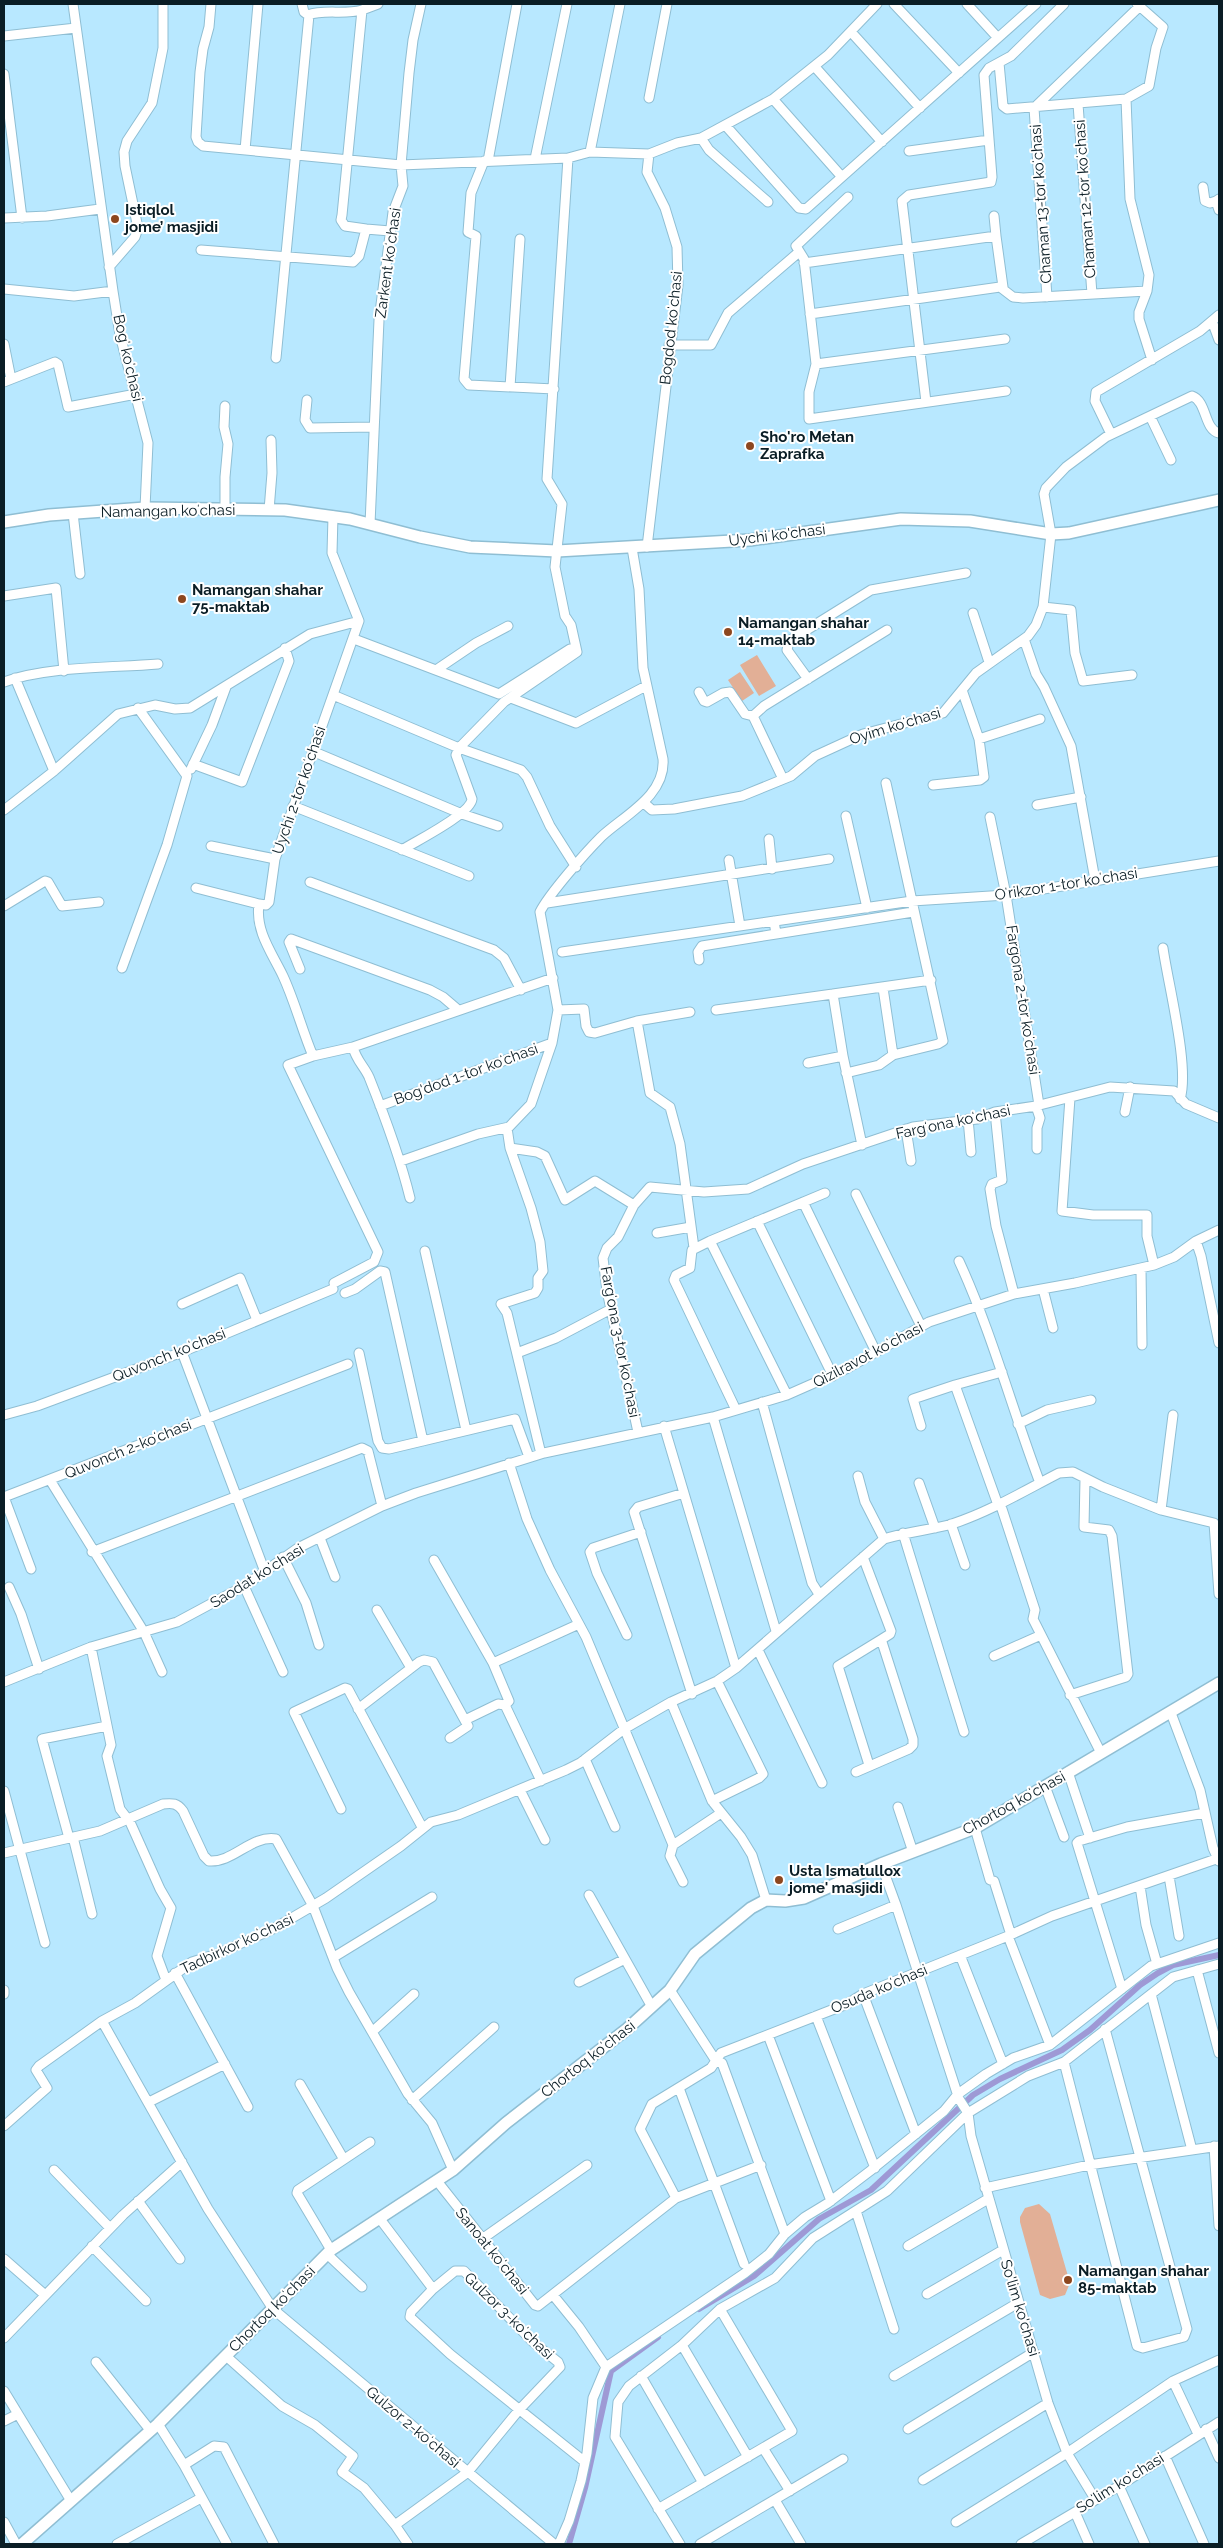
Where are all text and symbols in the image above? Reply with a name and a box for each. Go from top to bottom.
street label: Chaman 12-tor koʻchasi [1070,119,1100,279]
street label: Chaman 13-tor koʻchasi [1026,124,1056,284]
place label: Istiqlol jome’ masjidi [123,201,218,236]
street label: Zarkent koʻchasi [371,207,405,319]
marker: Istiqlol jome’ masjidi [109,213,121,225]
street label: Bogdod koʻchasi [656,270,686,386]
street label: Bogʻ koʻchasi [109,313,147,403]
place label: Sho'ro Metan Zaprafka [760,428,854,463]
marker: Sho'ro Metan Zaprafka [744,440,756,452]
street label: Namangan koʻchasi [100,501,236,521]
street label: Uychi ko'chasi [727,520,827,550]
place label: Namangan shahar 75-maktab [192,581,323,616]
marker: Namangan shahar 75-maktab [176,593,188,605]
place label: Namangan shahar 14-maktab [738,614,869,649]
marker: Namangan shahar 14-maktab [722,626,734,638]
street label: Oyim koʻchasi [847,704,943,748]
street label: Uychi 2-tor koʻchasi [269,724,329,856]
street label: Oʻrikzor 1-tor koʻchasi [993,864,1139,904]
street label: Fargona 2-tor koʻchasi [1002,924,1044,1076]
street label: Bog'dod 1-tor koʻchasi [392,1040,540,1108]
street label: Fargʻona koʻchasi [894,1101,1012,1143]
street label: Fargʻona 3-tor koʻchasi [597,1265,643,1419]
street label: Qizilravot koʻchasi [810,1318,926,1392]
street label: Quvonch koʻchasi [110,1324,228,1386]
street label: Quvonch 2-koʻchasi [62,1415,194,1483]
street label: Saodat koʻchasi [207,1540,307,1612]
street label: Chortoq koʻchasi [960,1767,1068,1839]
place label: Usta Ismatullox jome' masjidi [787,1862,901,1897]
marker: Usta Ismatullox jome' masjidi [773,1874,785,1886]
street label: Tadbirkor koʻchasi [178,1910,296,1978]
street label: Osuda koʻchasi [828,1961,930,2017]
street label: Chortoq koʻchasi [537,2017,639,2101]
street label: Sanoat koʻchasi [452,2204,532,2298]
street label: So'lim ko'chasi [997,2258,1043,2358]
street label: Chortoq koʻchasi [225,2262,319,2356]
place label: Namangan shahar 85-maktab [1078,2262,1209,2297]
street label: Gulzor 3-koʻchasi [461,2269,557,2363]
marker: Namangan shahar 85-maktab [1062,2274,1074,2286]
street label: Gulzor 2-koʻchasi [362,2382,464,2472]
street label: Soʻlim koʻchasi [1073,2449,1167,2517]

